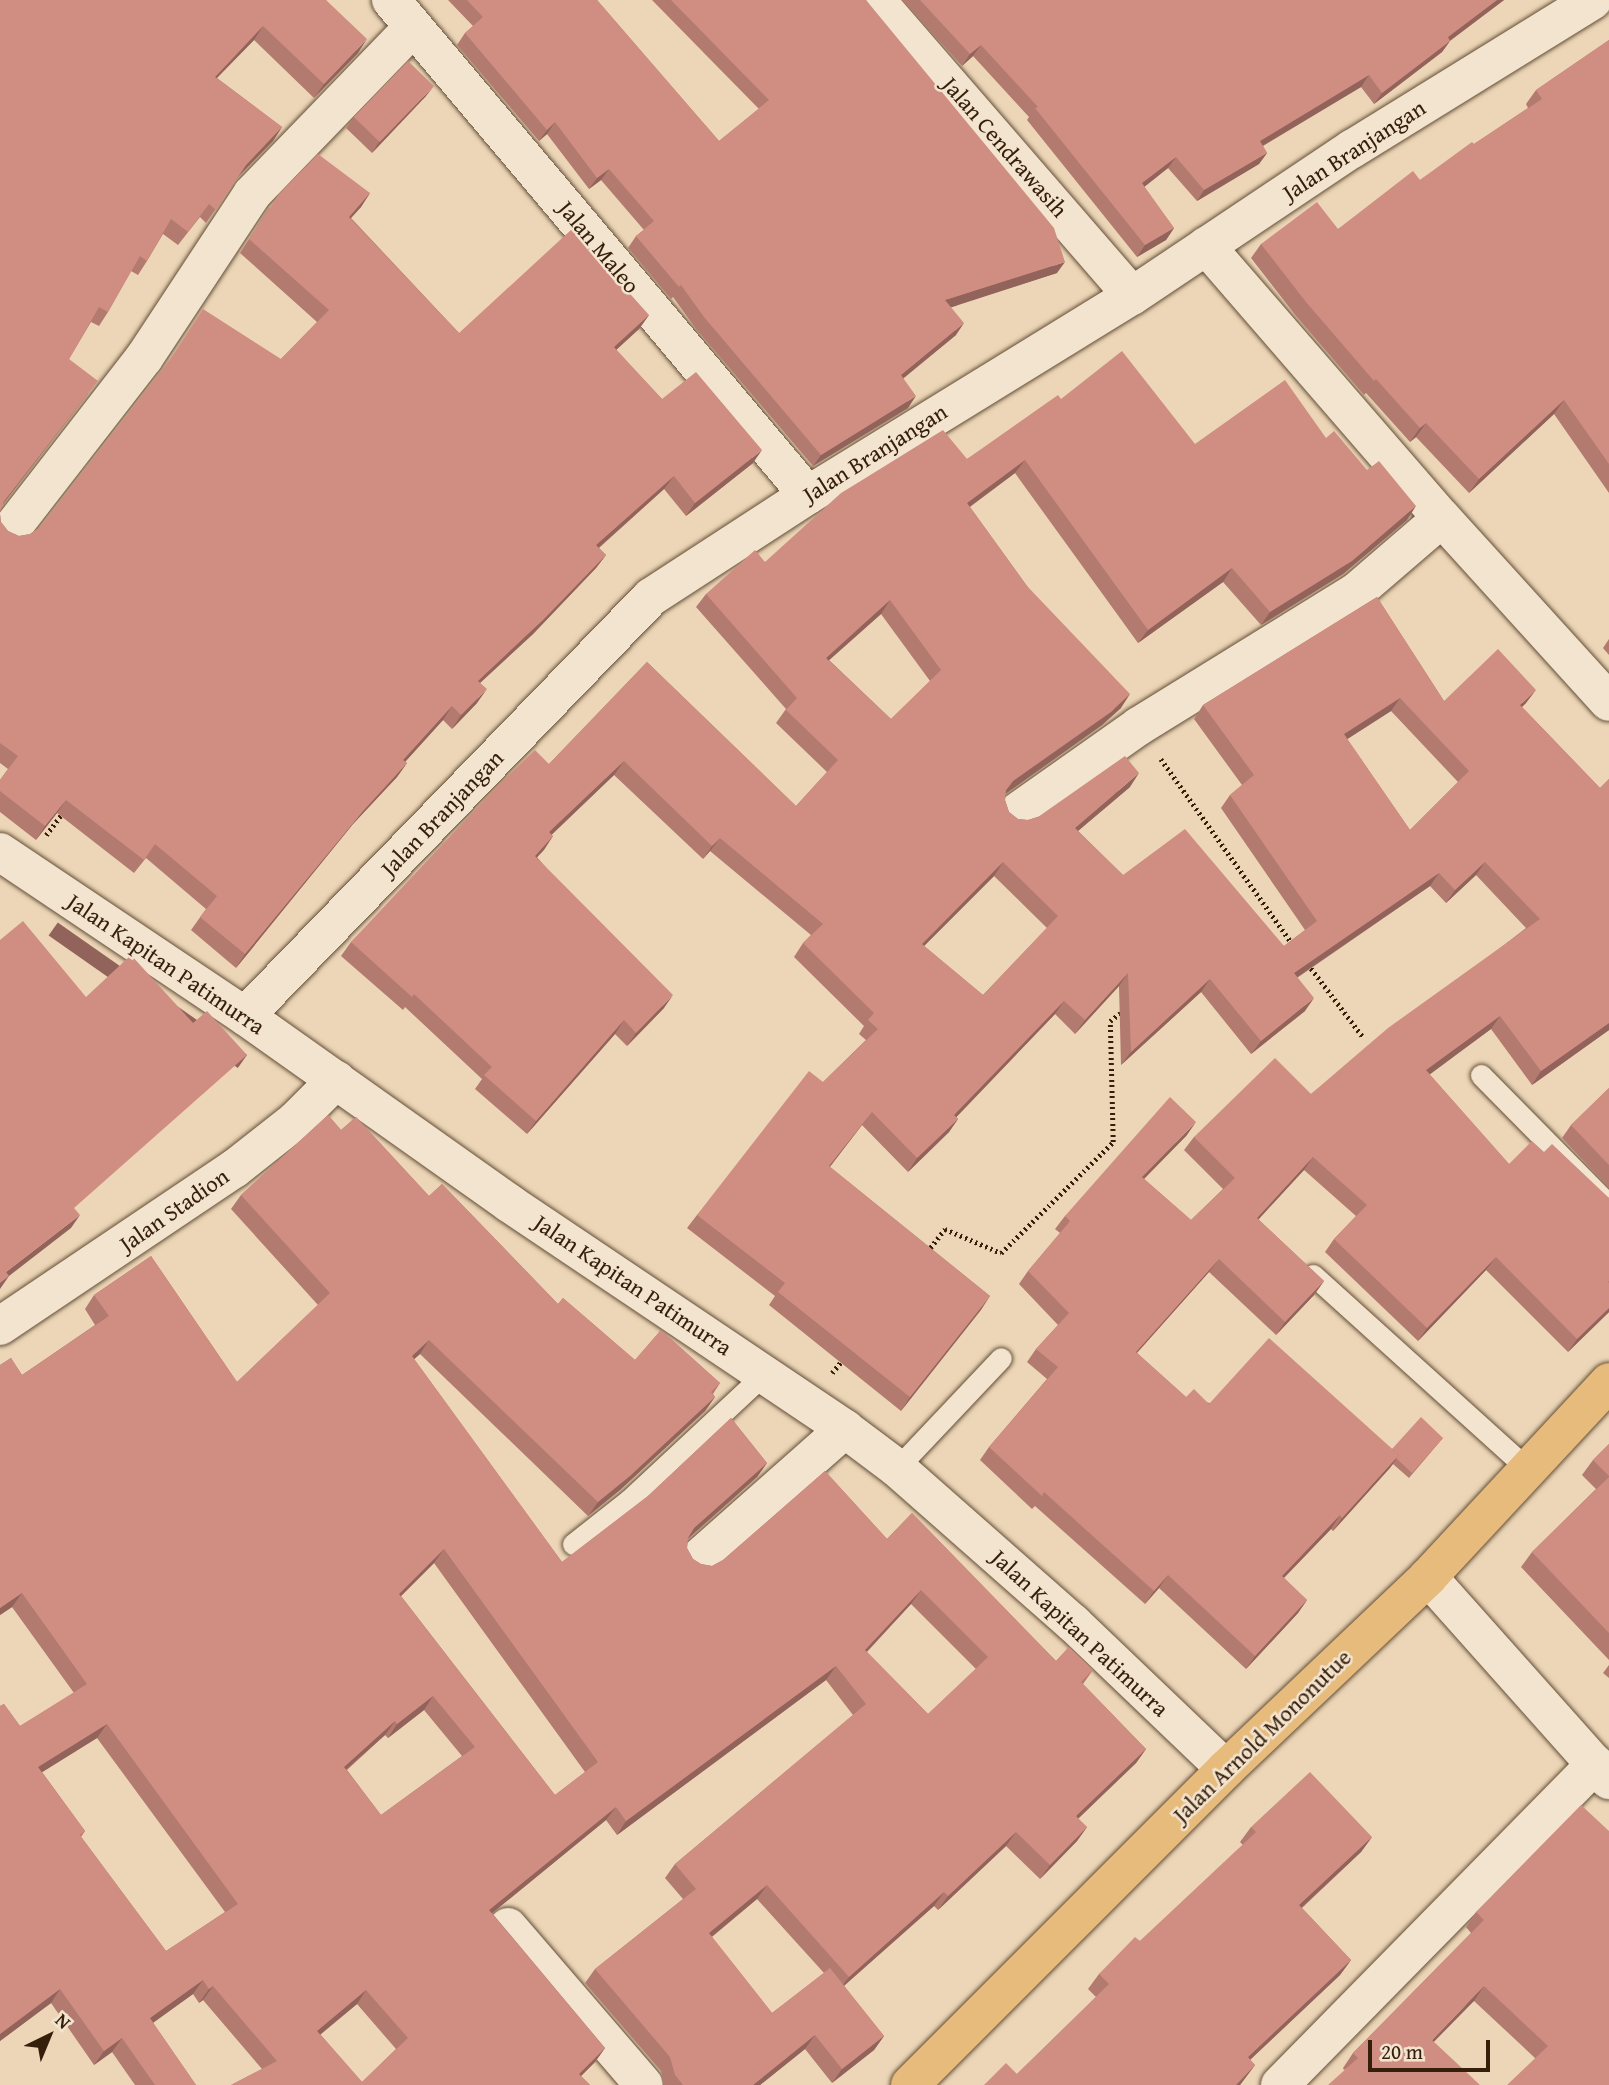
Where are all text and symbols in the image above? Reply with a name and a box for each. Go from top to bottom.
street label: Jalan Cendrawasih [937,71,1073,223]
street label: Jalan Branjangan [1277,94,1431,206]
street label: Jalan Maleo [552,195,646,299]
street label: Jalan Branjangan [798,398,952,508]
street label: Jalan Branjangan [375,744,509,882]
street label: Jalan Kapitan Patimurra [62,888,270,1040]
street label: Jalan Stadion [114,1162,234,1258]
street label: Jalan Kapitan Patimurra [529,1209,737,1361]
street label: Jalan Kapitan Patimurra [986,1544,1174,1722]
street label: Jalan Arnold Mononutue [1167,1644,1357,1828]
north arrow [14,2001,84,2071]
text: N [49,2006,78,2035]
scale bar [1371,2025,1494,2070]
text: 20 m [1381,2036,1423,2067]

